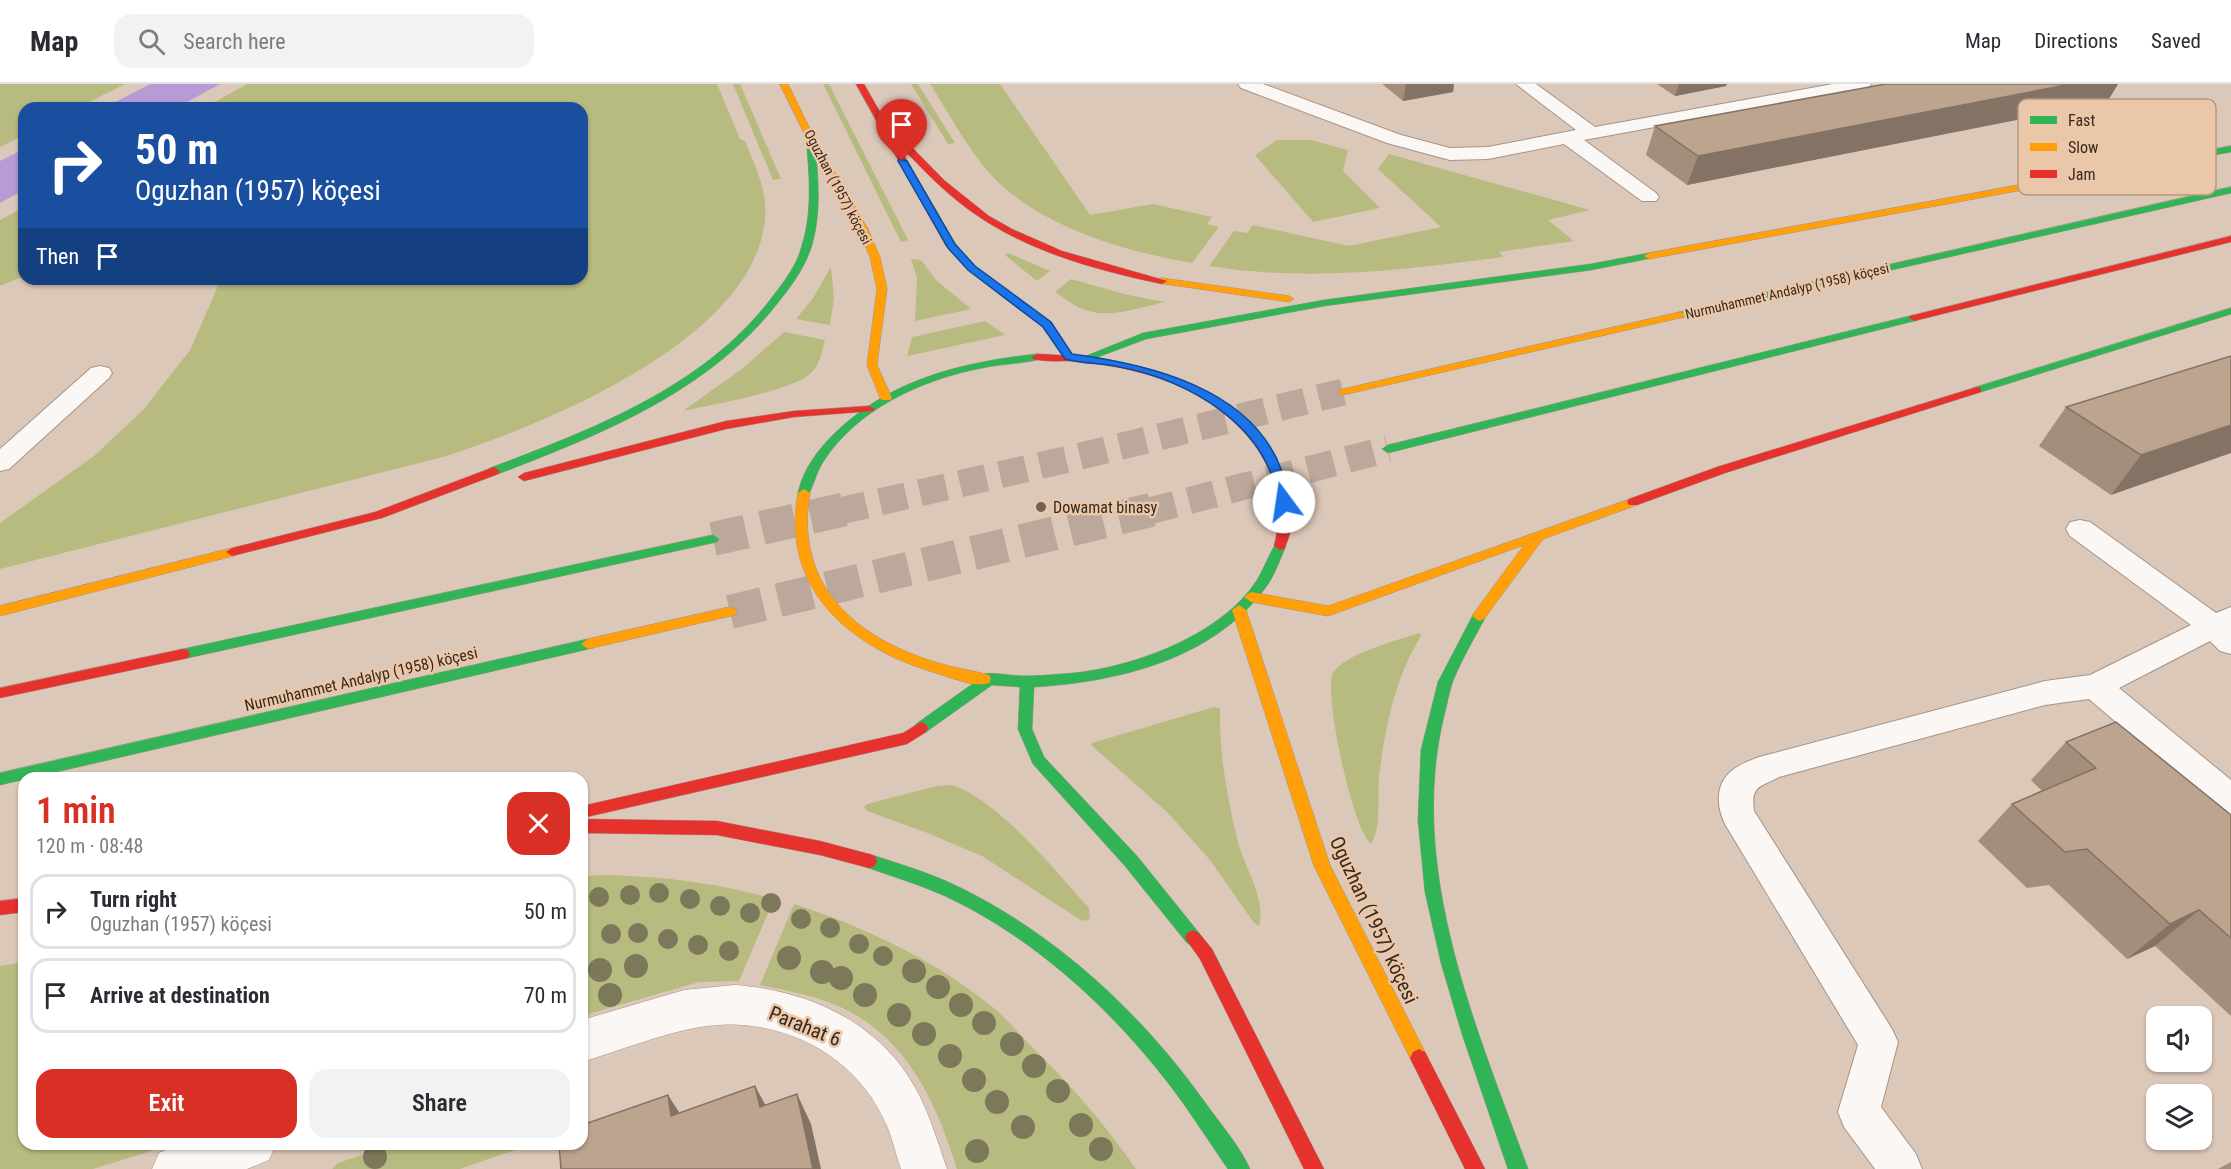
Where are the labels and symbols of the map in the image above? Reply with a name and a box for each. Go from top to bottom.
pin [876,99,927,161]
legend [2018,99,2216,195]
text: Fast [2068,111,2095,130]
street label: Oguzhan (1957) köçesi [800,127,875,247]
text: Slow [2068,138,2098,157]
text: Jam [2068,165,2095,184]
street label: Nurmuhammet Andalyp (1958) köçesi [1683,260,1891,323]
position arrow [1252,470,1316,534]
place label: Dowamat binasy [1053,498,1158,517]
marker: Dowamat binasy [1034,500,1048,514]
street label: Nurmuhammet Andalyp (1958) köçesi [243,643,479,715]
street label: Oguzhan (1957) köçesi [1325,832,1423,1008]
street label: Parahat 6 [766,1001,844,1051]

